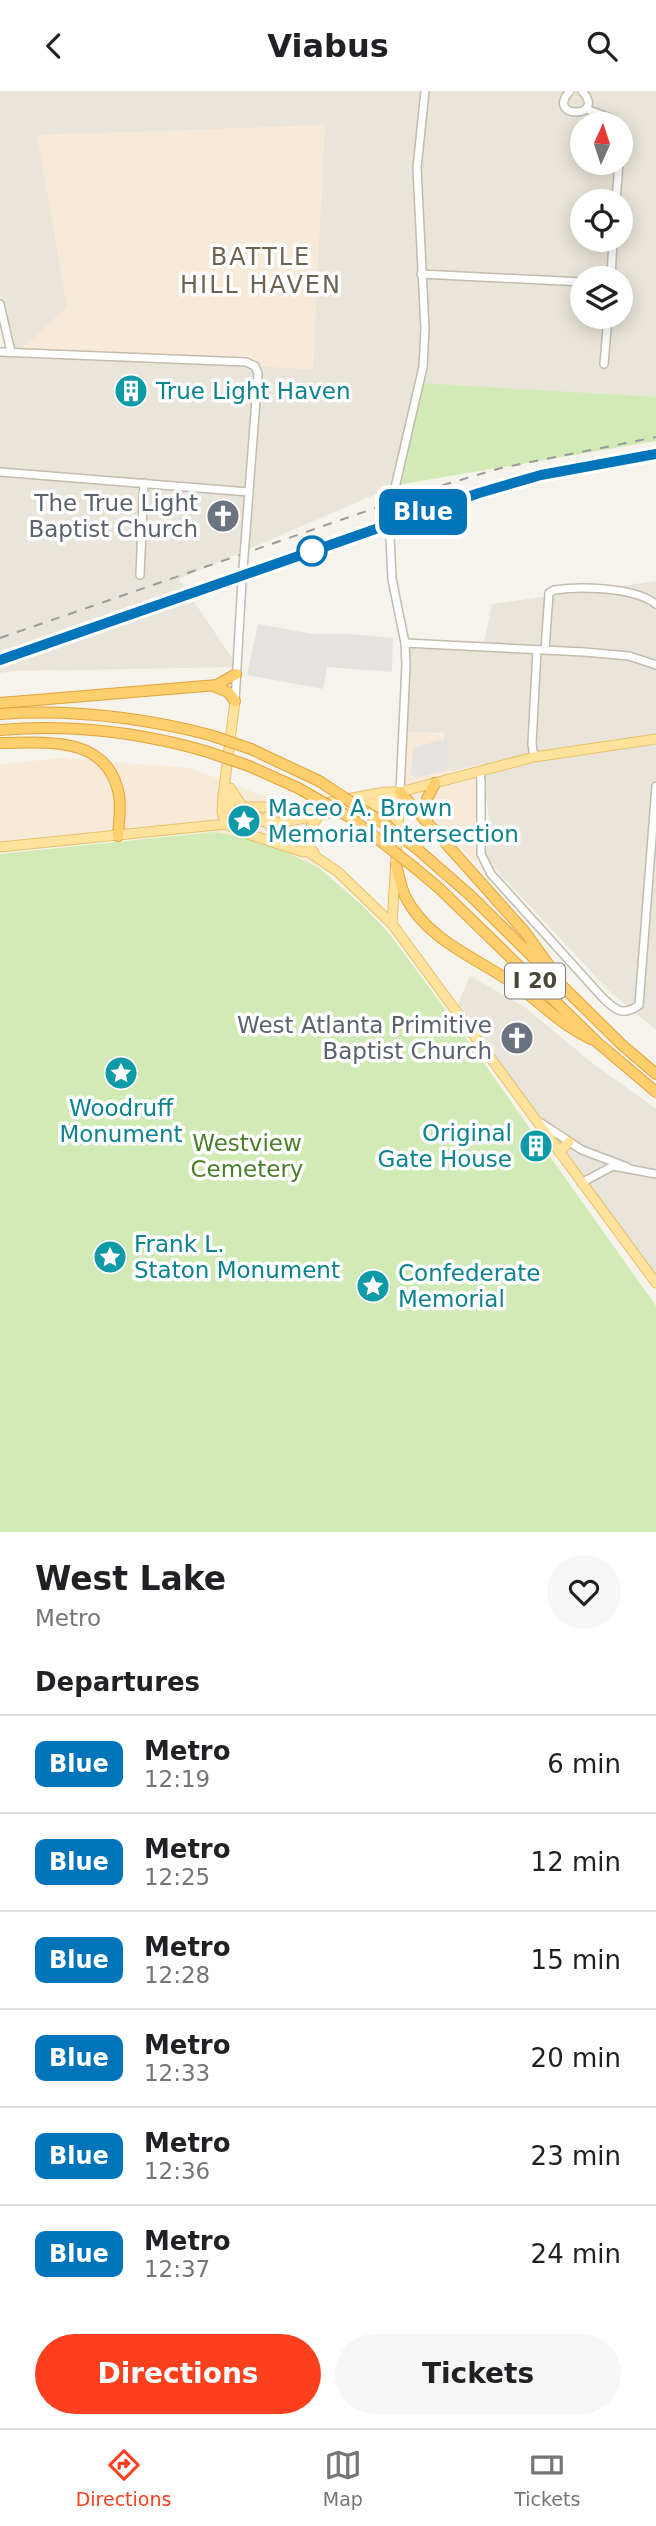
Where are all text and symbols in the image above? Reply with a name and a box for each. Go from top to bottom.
icon: back [35,27,73,65]
text: Viabus [267,27,389,65]
icon: search [583,27,621,65]
north arrow [570,112,634,175]
map controls [570,112,633,329]
button: locate [570,189,633,252]
district label: BATTLE HILL HAVEN [180,243,342,299]
button: layers [570,266,633,329]
building icon: True Light Haven [112,372,150,410]
place label: True Light Haven [155,378,351,404]
line badge: Blue [374,489,472,535]
place label: The True Light Baptist Church [28,490,198,542]
church icon: The True Light Baptist Church [204,497,242,535]
text: Blue [393,498,453,526]
unlabelled marker [297,536,327,566]
place label: Maceo A. Brown Memorial Intersection [268,795,519,847]
place icon: Maceo A. Brown Memorial Intersection [225,802,263,840]
road number: I 20 [505,963,565,999]
place label: West Atlanta Primitive Baptist Church [237,1012,492,1064]
church icon: West Atlanta Primitive Baptist Church [498,1019,536,1057]
place icon: Woodruff Monument [102,1054,140,1092]
place label: Woodruff Monument [59,1095,183,1147]
place label: Original Gate House [378,1120,512,1172]
building icon: Original Gate House [517,1127,555,1165]
park label: Westview Cemetery [190,1130,304,1182]
place label: Frank L. Staton Monument [134,1231,340,1283]
place icon: Frank L. Staton Monument [91,1238,129,1276]
place label: Confederate Memorial [398,1260,540,1312]
place icon: Confederate Memorial [354,1267,392,1305]
button: heart [547,1555,621,1629]
text: West Lake [35,1559,226,1598]
text: Metro [35,1605,101,1631]
text: Departures [35,1667,200,1697]
text: Metro [144,1736,231,1766]
text: 6 min [547,1749,621,1779]
text: Blue [49,1750,109,1778]
text: 12:19 [144,1766,210,1792]
text: Metro [144,1834,231,1864]
text: 12 min [531,1847,621,1877]
text: Blue [49,1848,109,1876]
text: 12:25 [144,1864,210,1890]
text: Metro [144,1932,231,1962]
text: 15 min [531,1945,621,1975]
text: Blue [49,1946,109,1974]
text: 12:28 [144,1962,210,1988]
text: Metro [144,2030,231,2060]
text: 20 min [531,2043,621,2073]
text: Blue [49,2044,109,2072]
text: 12:33 [144,2060,210,2086]
text: Metro [144,2128,231,2158]
text: 23 min [531,2141,621,2171]
text: Blue [49,2142,109,2170]
text: 12:36 [144,2158,210,2184]
text: Metro [144,2226,231,2256]
text: 24 min [531,2239,621,2269]
text: Blue [49,2240,109,2268]
text: 12:37 [144,2256,210,2282]
button: Directions [35,2334,321,2414]
button: Tickets [335,2334,621,2414]
tab: Directions [76,2446,171,2510]
tab: Map [323,2446,363,2510]
tab: Tickets [514,2446,580,2510]

